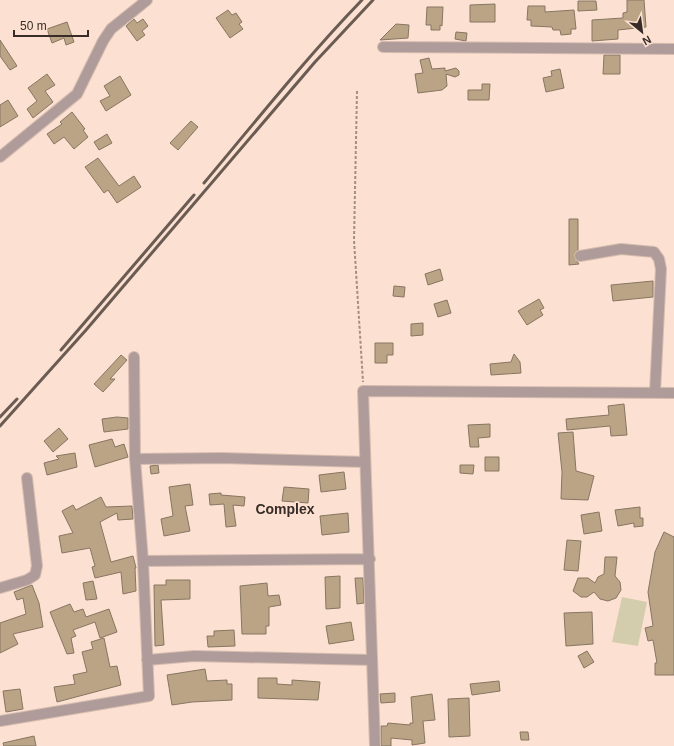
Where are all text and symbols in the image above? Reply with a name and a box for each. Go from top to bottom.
scale bar [14,12,88,38]
north arrow [622,12,662,52]
text: 50 m [20,19,47,33]
text: N [640,34,653,48]
district label: Complex [255,501,315,517]

